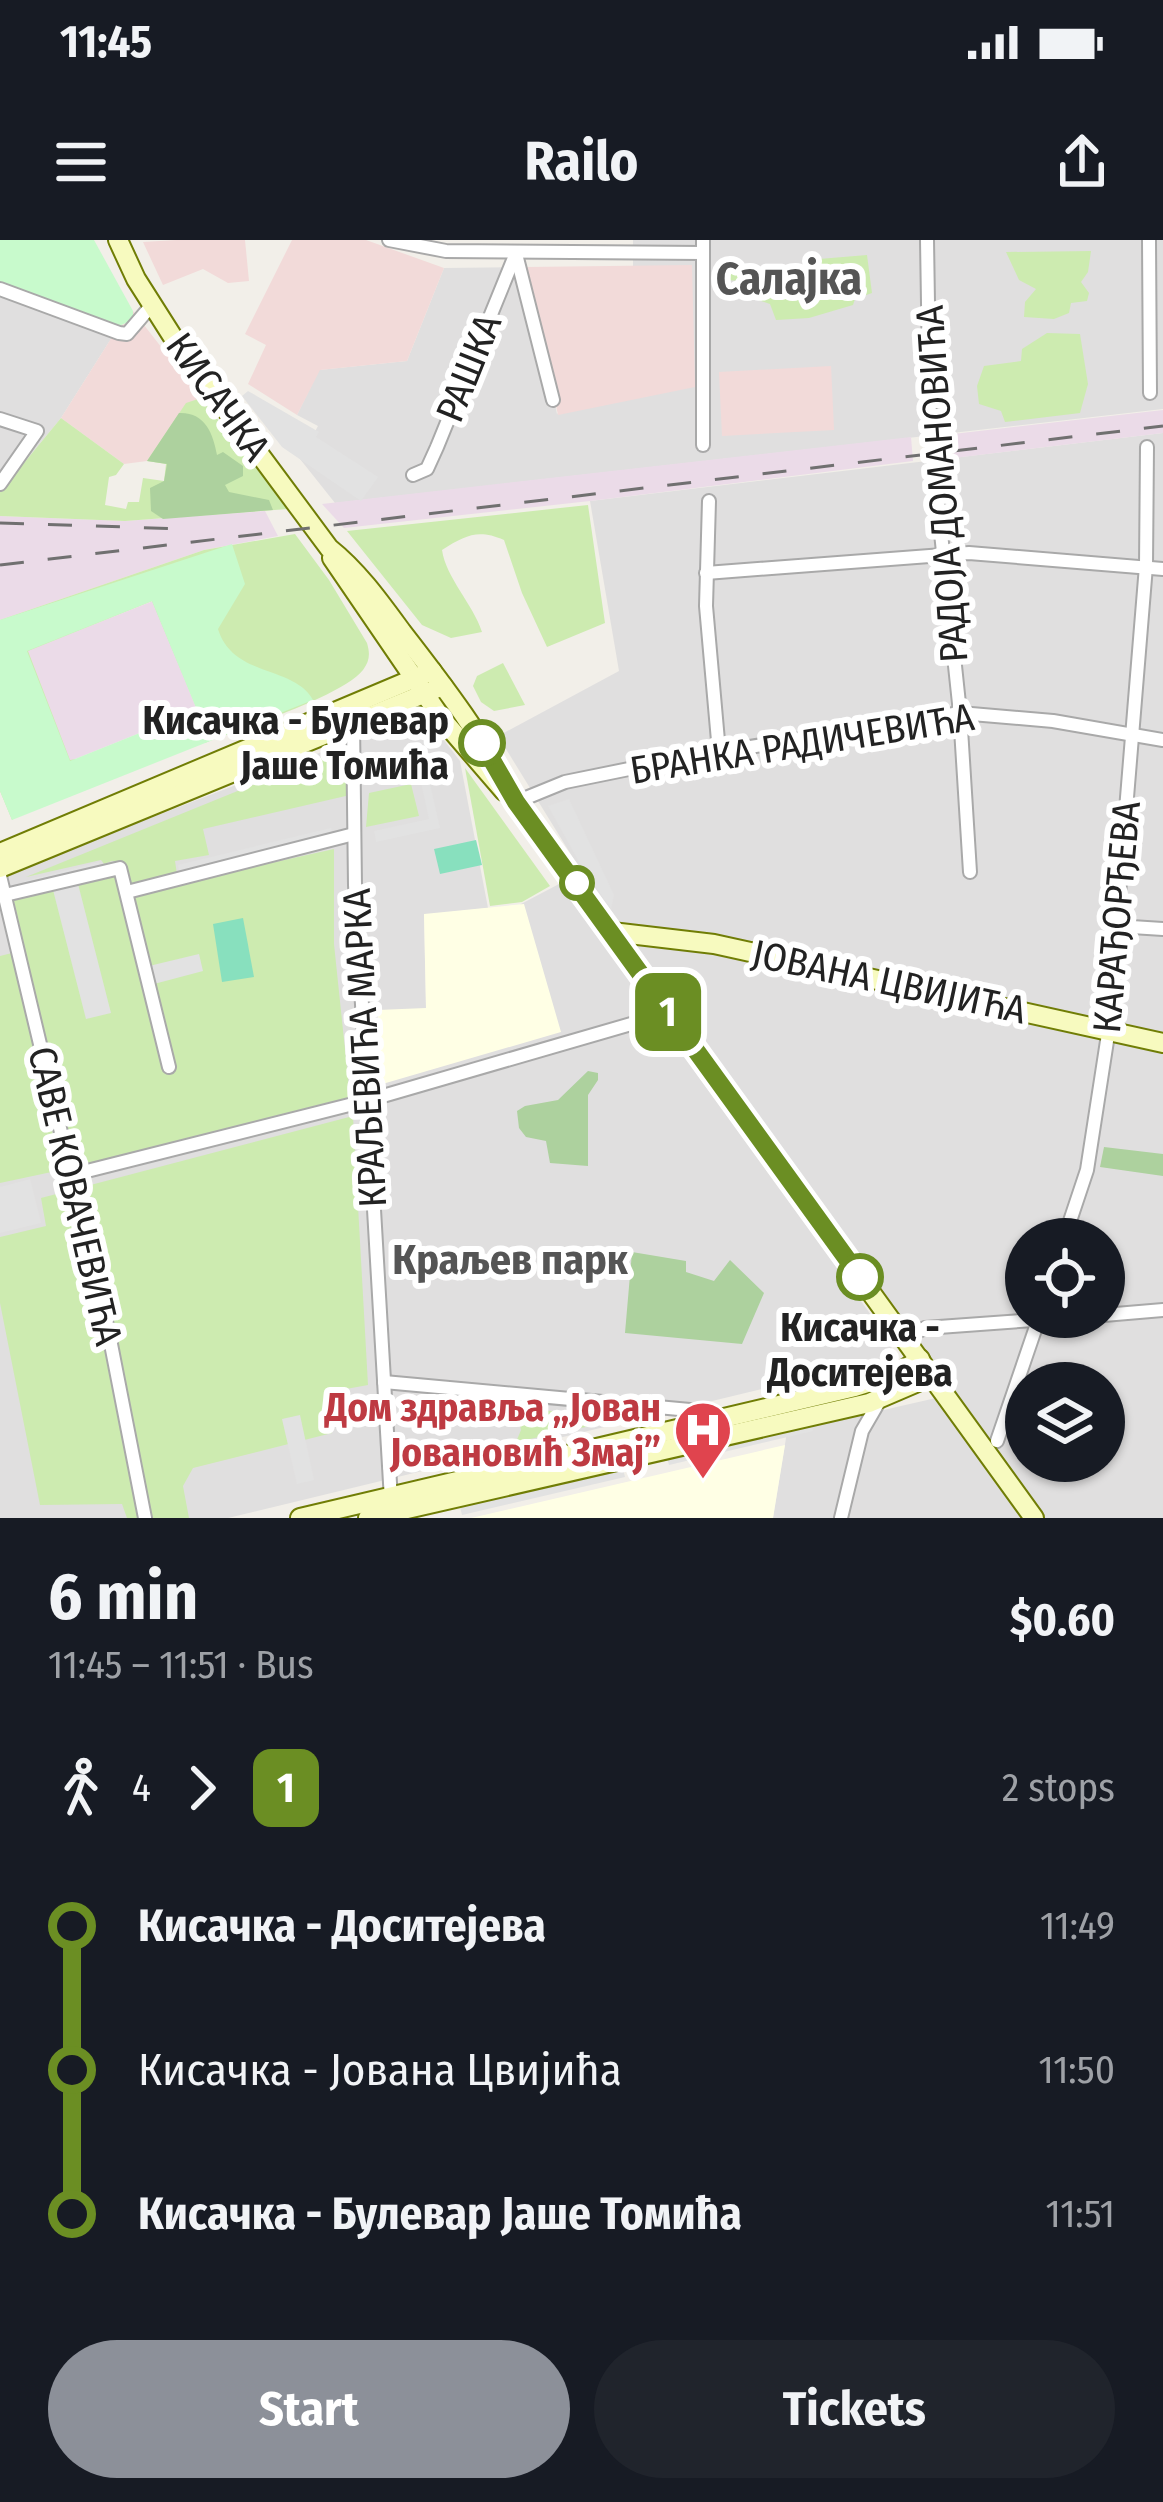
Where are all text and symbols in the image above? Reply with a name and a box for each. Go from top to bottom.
text: 11:45 [60,15,152,69]
icon: menu [48,129,114,195]
icon: share [1049,129,1115,195]
text: Railo [525,130,638,194]
district label: Салајка [716,252,862,306]
street label: РАДОЈА ДОМАНОВИЋА [907,303,977,664]
street label: РАШКА [427,307,511,429]
street label: КИСАЧКА [156,324,280,470]
street label: БРАНКА РАДИЧЕВИЋА [627,694,978,794]
place label: Кисачка - Булевар Јаше Томића [143,698,449,789]
marker: Кисачка - Булевар Јаше Томића [460,721,504,765]
street label: КАРАЂОРЂЕВА [1084,799,1150,1035]
unlabelled marker [561,867,593,899]
street label: КРАЉЕВИЋА МАРКА [334,887,396,1209]
street label: ЈОВАНА ЦВИЈИЋА [748,931,1031,1034]
line badge: 1 [629,973,707,1051]
text: 1 [659,987,677,1037]
street label: САВЕ КОВАЧЕВИЋА [18,1042,132,1350]
map controls [1005,1218,1125,1482]
button: locate [1005,1218,1125,1338]
district label: Краљев парк [392,1235,629,1285]
marker: Кисачка - Доситејева [838,1255,882,1299]
place label: Кисачка - Доситејева [766,1305,953,1396]
button: layers [1005,1362,1125,1482]
place label: Дом здравља „Јован Јовановић Змај” [324,1385,661,1476]
hospital icon: Дом здравља „Јован Јовановић Змај” [672,1399,734,1481]
text: 6 min [48,1557,198,1636]
text: $0.60 [1010,1593,1115,1647]
text: 11:45 – 11:51 · Bus [48,1642,314,1688]
icon: walk [48,1755,114,1821]
icon: forward [169,1755,235,1821]
text: 1 [277,1763,295,1813]
text: 4 [132,1765,151,1811]
text: 2 stops [1002,1765,1115,1811]
text: Кисачка - Доситејева [138,1899,546,1953]
text: 11:49 [1040,1903,1115,1949]
text: Кисачка - Јована Цвијића [138,2043,622,2097]
text: 11:50 [1038,2047,1115,2093]
text: Кисачка - Булевар Јаше Томића [138,2187,742,2241]
text: 11:51 [1046,2191,1115,2237]
button: Start [48,2340,570,2478]
button: Tickets [594,2340,1115,2478]

